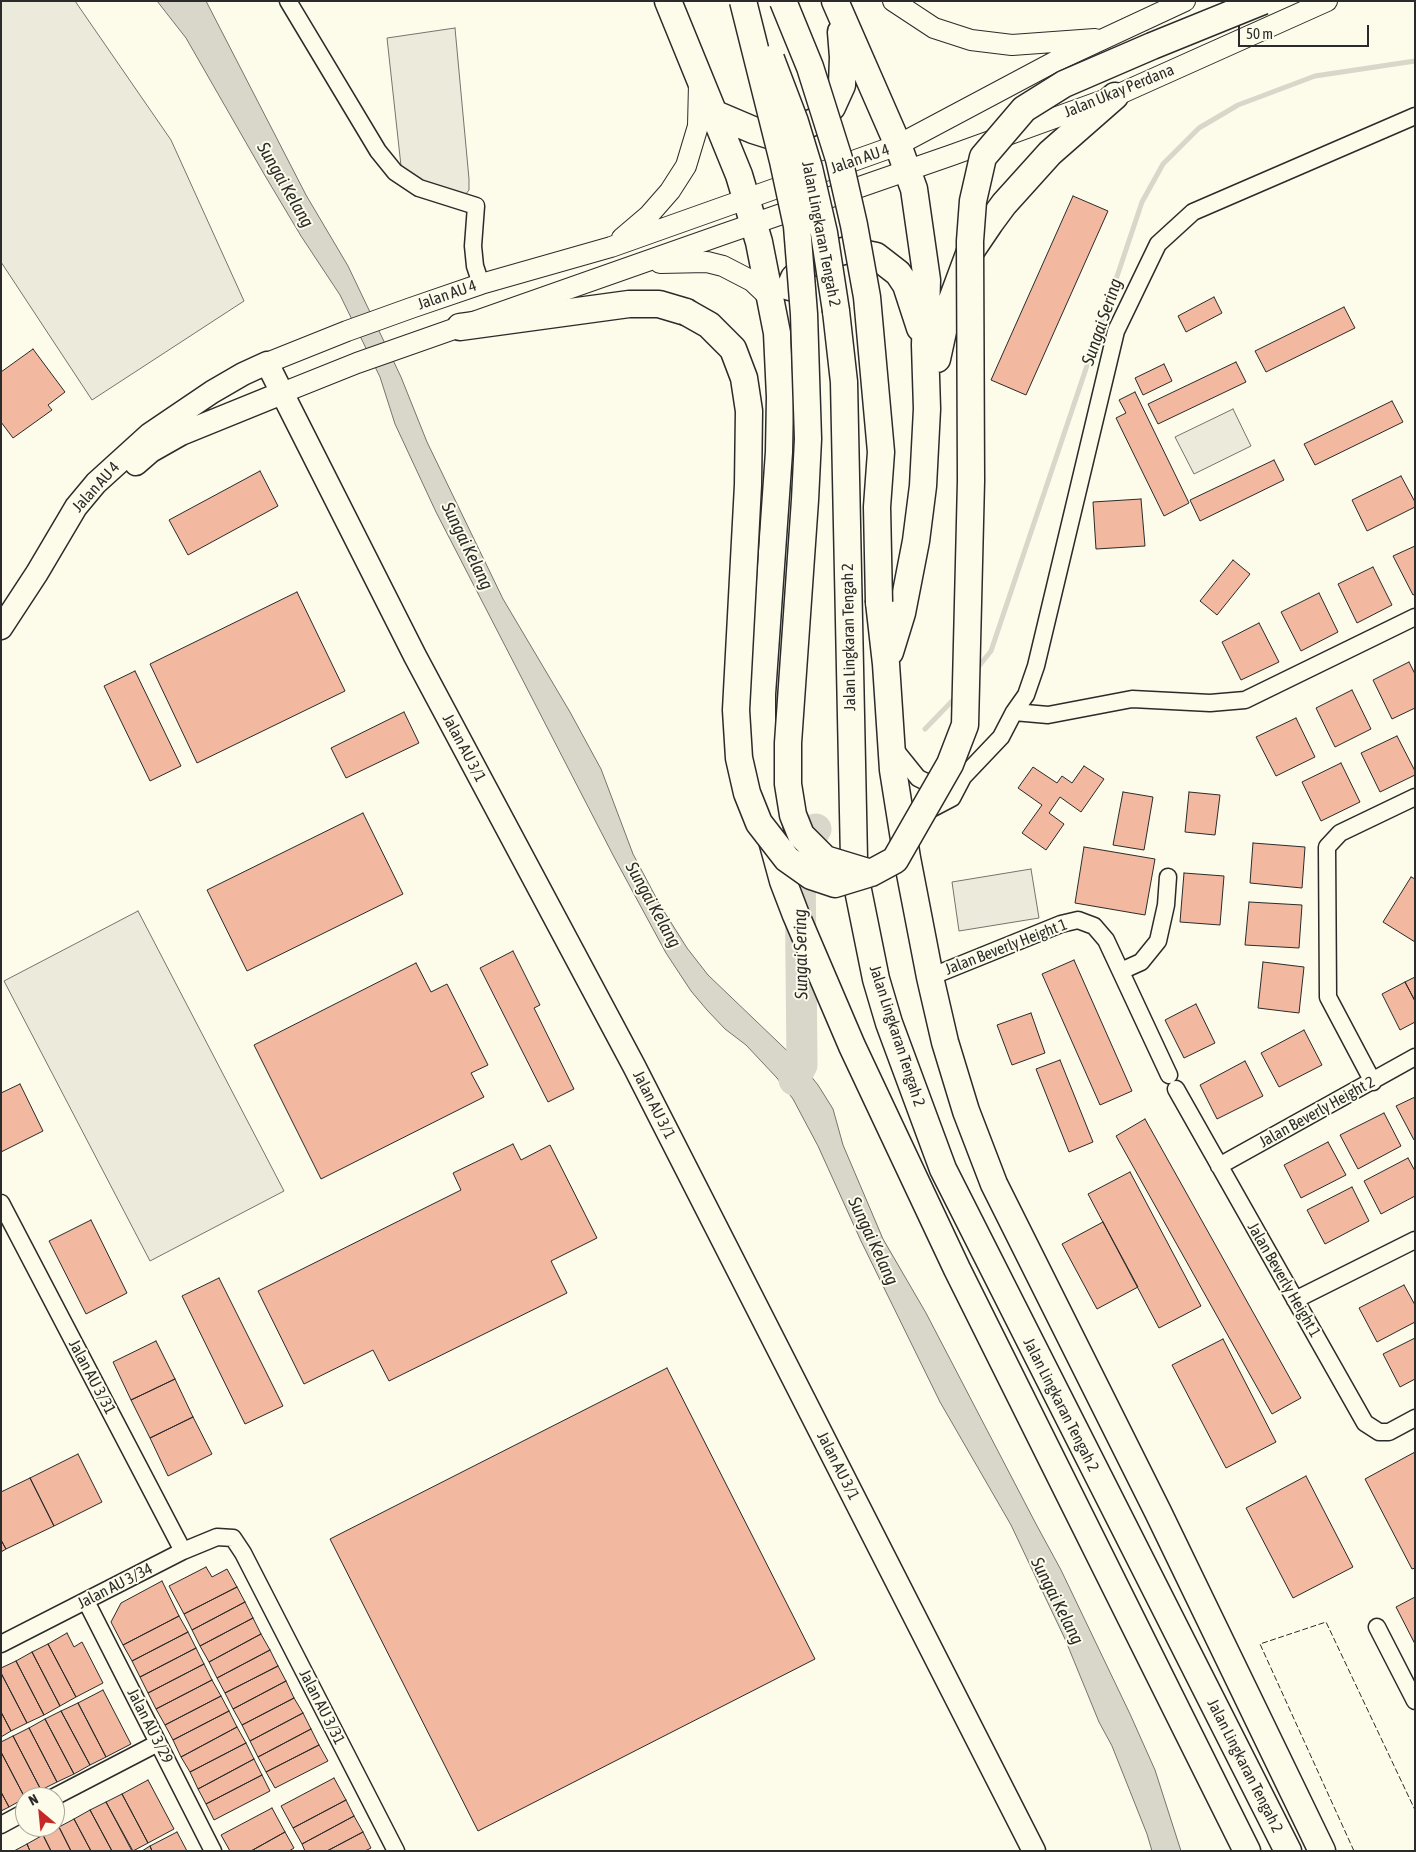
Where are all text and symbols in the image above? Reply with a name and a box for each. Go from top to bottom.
scale bar [1241,15,1372,47]
text: 50 m [1246,25,1273,42]
street label: Jalan Ukay Perdana [1061,60,1177,122]
water label: Sungai Kelang [252,139,318,231]
street label: Jalan AU 4 [828,140,892,178]
street label: Jalan Lingkaran Tengah 2 [798,160,844,308]
street label: Jalan AU 4 [415,276,479,314]
water label: Sungai Sering [1077,276,1127,368]
street label: Jalan AU 4 [68,458,124,516]
water label: Sungai Kelang [437,499,497,593]
street label: Jalan Lingkaran Tengah 2 [838,563,860,711]
street label: Jalan AU 3/1 [438,711,490,785]
water label: Sungai Kelang [621,858,685,952]
water label: Sungai Sering [789,909,813,999]
street label: Jalan Beverly Height 1 [942,915,1070,979]
street label: Jalan Lingkaran Tengah 2 [865,963,929,1109]
street label: Jalan AU 3/1 [629,1068,679,1142]
street label: Jalan Beverly Height 2 [1256,1072,1378,1152]
water label: Sungai Kelang [843,1193,903,1289]
street label: Jalan Beverly Height 1 [1243,1219,1325,1341]
street label: Jalan Lingkaran Tengah 2 [1019,1335,1103,1475]
street label: Jalan AU 3/31 [64,1336,120,1418]
street label: Jalan AU 3/1 [813,1429,863,1503]
water label: Sungai Kelang [1026,1554,1088,1648]
street label: Jalan AU 3/34 [74,1559,156,1613]
street label: Jalan AU 3/31 [295,1666,349,1748]
street label: Jalan AU 3/29 [123,1685,177,1767]
street label: Jalan Lingkaran Tengah 2 [1203,1696,1287,1836]
north arrow [15,1787,65,1837]
text: N [26,1791,41,1809]

